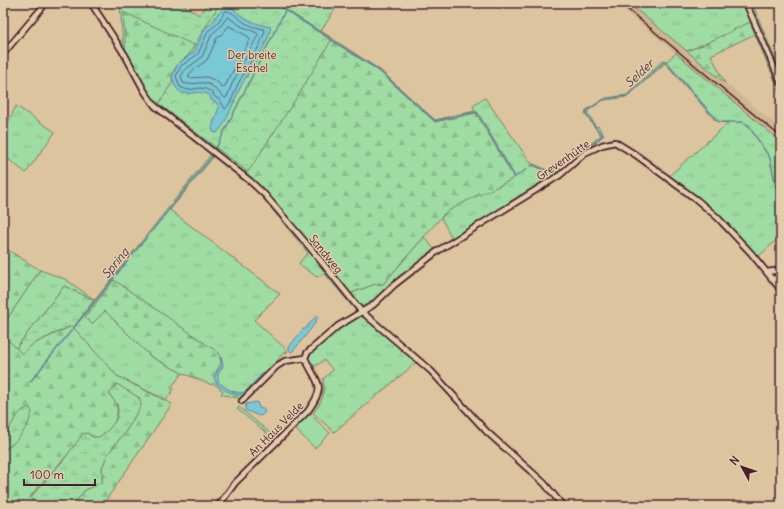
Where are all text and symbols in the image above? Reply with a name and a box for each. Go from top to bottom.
park label: Der breite Eschel [228,48,277,75]
water label: Selder [621,54,658,90]
street label: Grevenhütte [534,137,592,183]
street label: Sandweg [306,232,346,276]
water label: Spring [98,244,133,281]
street label: An Haus Velde [246,399,306,459]
north arrow [722,447,762,487]
text: N [727,453,742,468]
scale bar [24,461,95,487]
text: 100 m [30,467,64,482]

